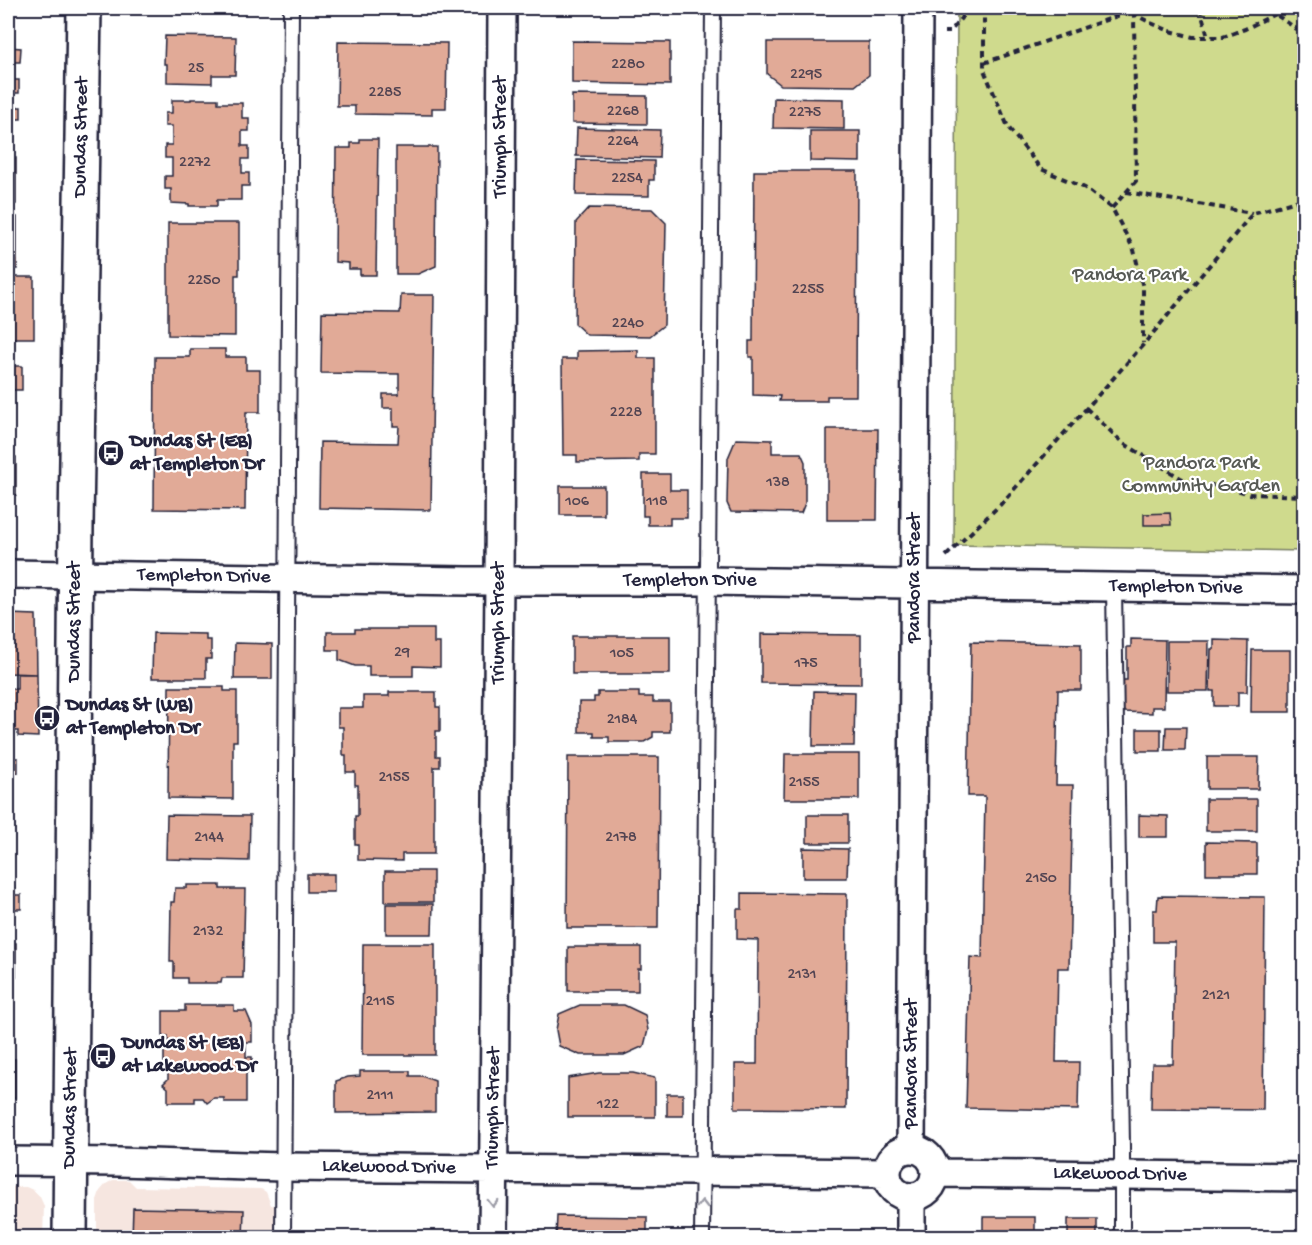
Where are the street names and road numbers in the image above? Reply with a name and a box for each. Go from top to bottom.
street label: Triumph Street [490,74,513,199]
street label: Dundas Street [69,75,95,199]
street label: Pandora Street [904,511,927,644]
street label: Dundas Street [64,560,87,684]
street label: Triumph Street [488,560,511,685]
street label: Templeton Drive [136,564,271,590]
street label: Templeton Drive [622,570,757,593]
street label: Templeton Drive [1108,575,1243,601]
street label: Pandora Street [901,997,924,1130]
street label: Triumph Street [481,1045,507,1170]
street label: Dundas Street [58,1046,84,1170]
street label: Lakewood Drive [322,1155,457,1181]
street label: Lakewood Drive [1053,1162,1188,1188]

